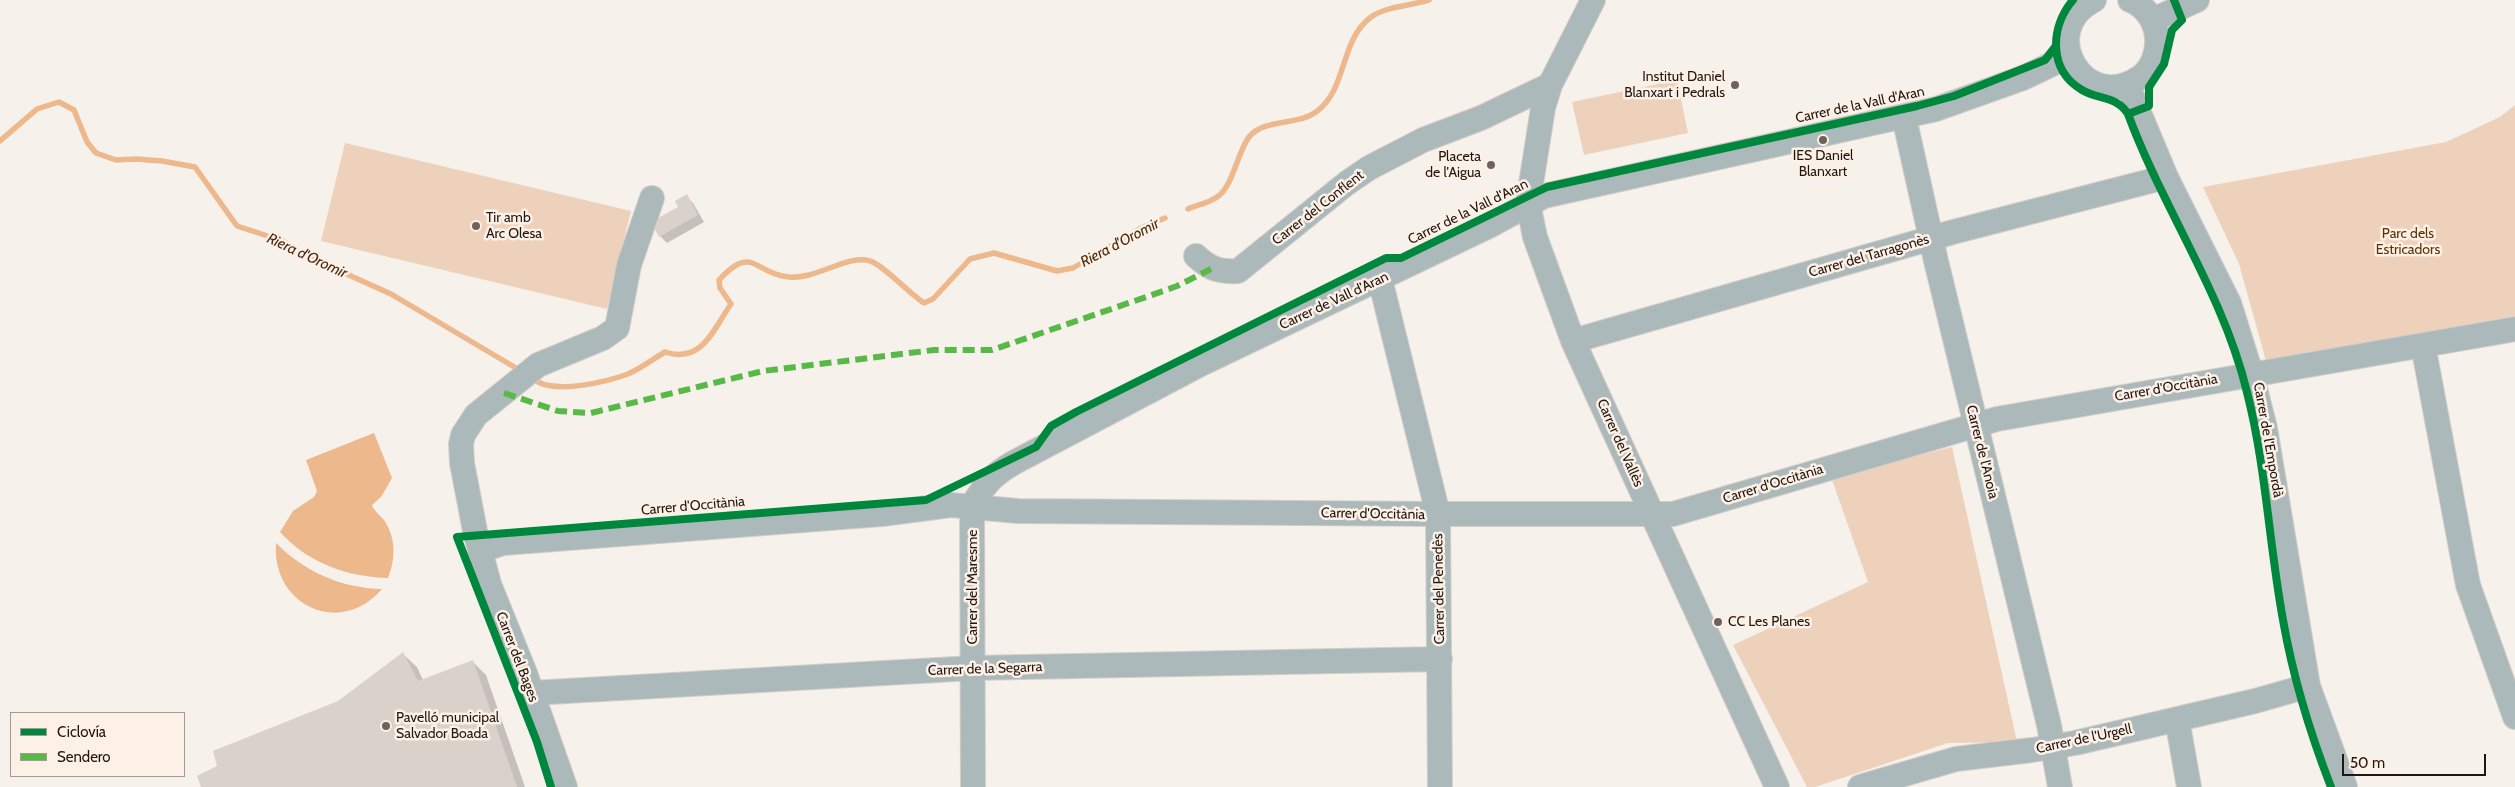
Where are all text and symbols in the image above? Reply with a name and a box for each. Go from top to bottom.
place label: Institut Daniel Blanxart i Pedrals [1624,69,1725,102]
marker: Institut Daniel Blanxart i Pedrals [1729,79,1741,91]
street label: Carrer de la Vall d'Aran [1794,83,1926,127]
marker: IES Daniel Blanxart [1817,134,1829,146]
place label: IES Daniel Blanxart [1793,148,1853,180]
place label: Placeta de l'Aigua [1425,149,1481,182]
marker: Placeta de l'Aigua [1485,159,1497,171]
street label: Carrer del Conflent [1269,167,1367,249]
street label: Carrer de la Vall d'Aran [1405,176,1531,248]
place label: Tir amb Arc Olesa [486,210,542,242]
water label: Riera d'Oromir [1078,215,1162,271]
marker: Tir amb Arc Olesa [470,220,482,232]
park label: Parc dels Estricadors [2376,226,2440,258]
water label: Riera d'Oromir [264,230,350,282]
street label: Carrer del Tarragonès [1807,231,1931,281]
street label: Carrer de Vall d'Aran [1277,268,1391,334]
street label: Carrer d'Occitània [2113,371,2219,405]
street label: Carrer de l'Empordà [2250,381,2286,499]
street label: Carrer del Vallès [1593,396,1647,490]
street label: Carrer de l'Anoia [1962,404,2002,500]
street label: Carrer d'Occitània [1721,461,1825,507]
street label: Carrer d'Occitània [640,493,746,519]
street label: Carrer d'Occitània [1321,505,1425,523]
street label: Carrer del Maresme [965,530,981,644]
street label: Carrer del Penedès [1430,533,1448,645]
street label: Carrer del Bages [492,610,542,704]
place label: CC Les Planes [1728,614,1810,630]
marker: CC Les Planes [1712,616,1724,628]
street label: Carrer de la Segarra [927,659,1043,679]
place label: Pavelló municipal Salvador Boada [396,710,499,742]
legend [10,712,185,777]
marker: Pavelló municipal Salvador Boada [380,720,392,732]
street label: Carrer de l'Urgell [2035,721,2133,757]
text: Ciclovía [57,723,106,741]
scale bar [2345,744,2489,776]
text: Sendero [57,748,111,766]
text: 50 m [2350,754,2385,772]

